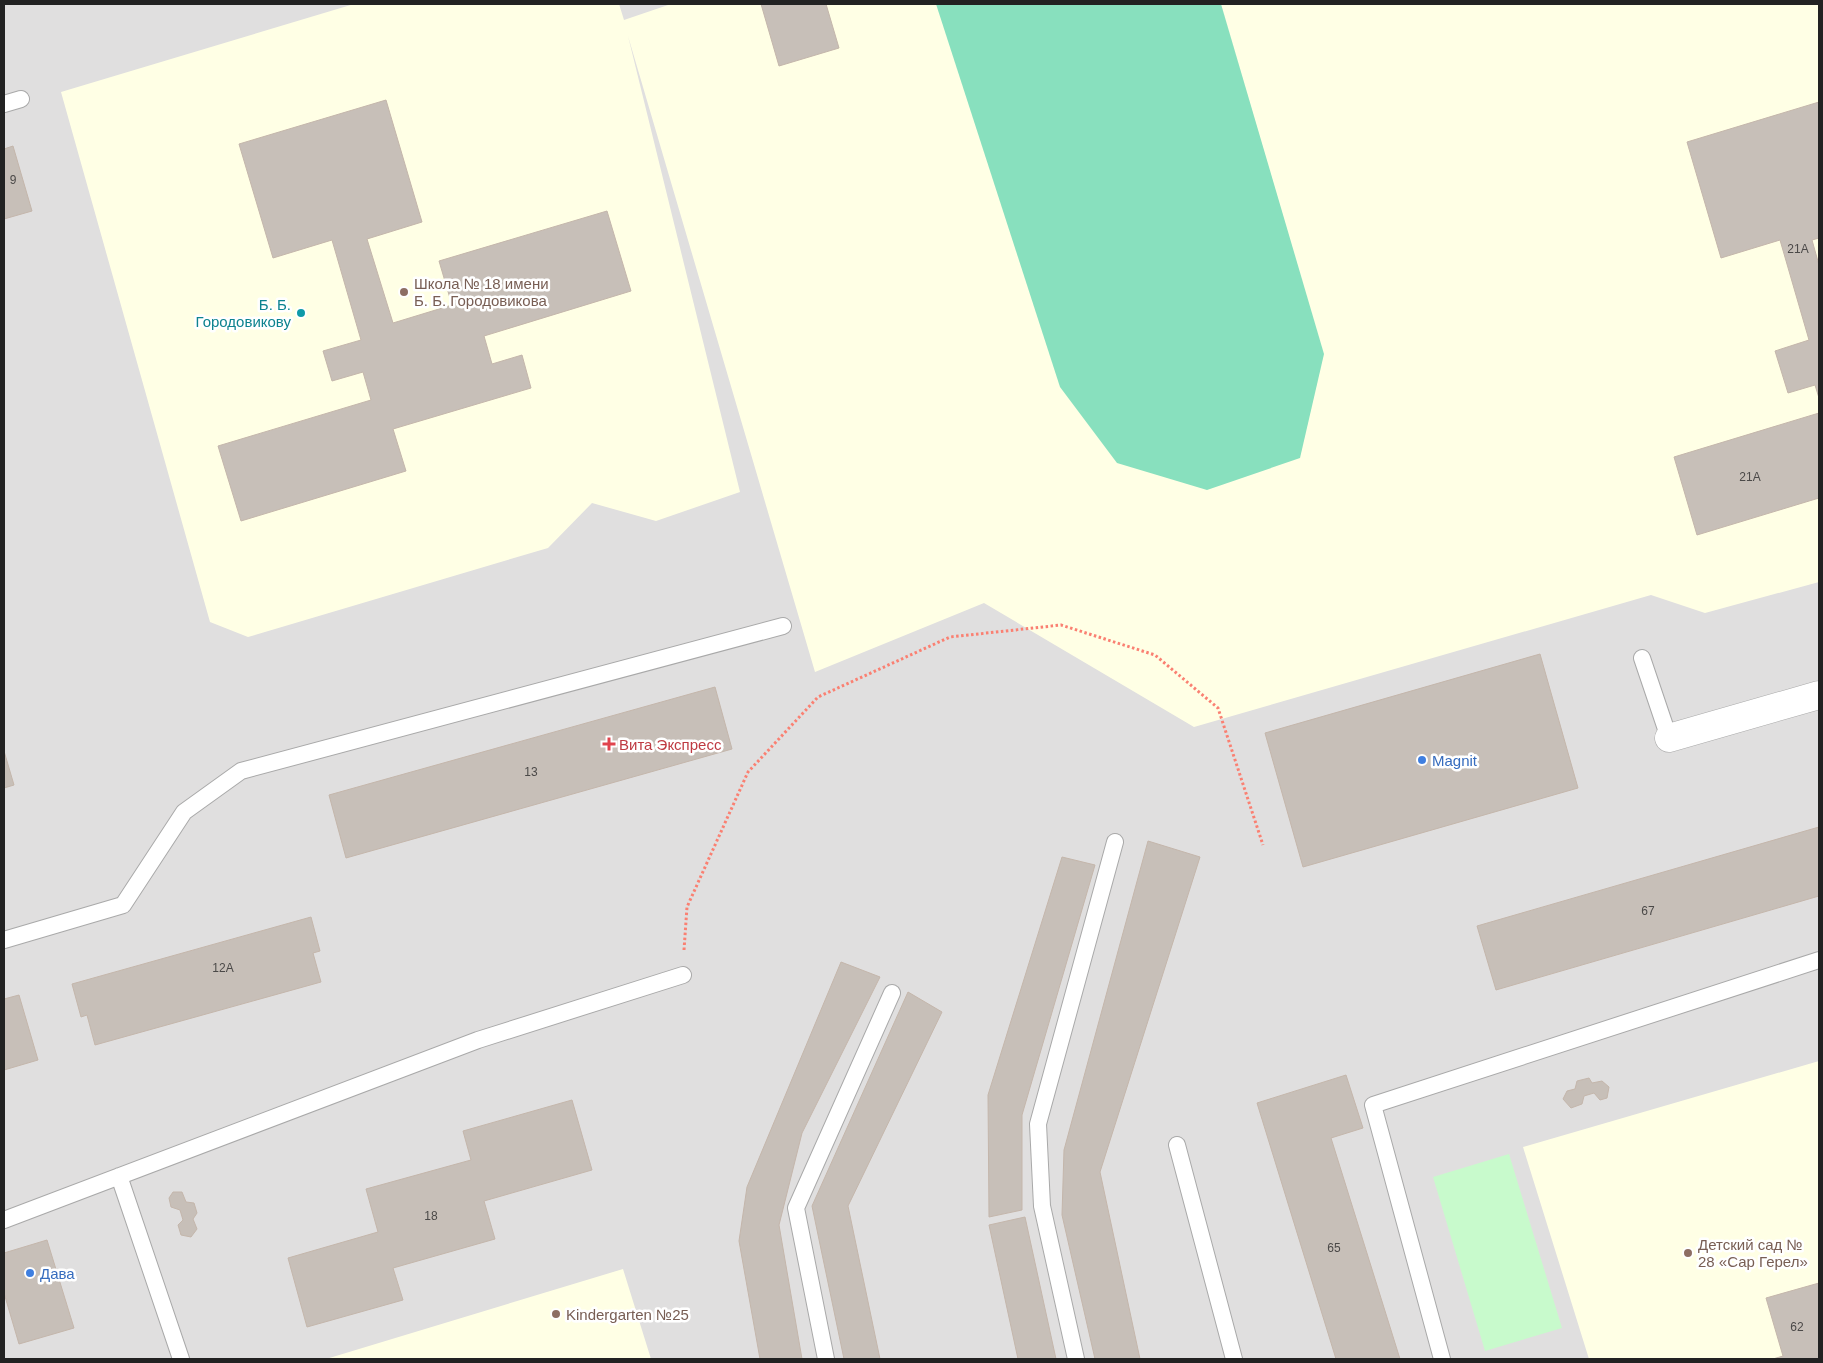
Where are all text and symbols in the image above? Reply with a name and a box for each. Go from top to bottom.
house number: 9 [10,173,17,187]
house number: 21А [1787,242,1809,256]
place label: Школа № 18 имени Б. Б. Городовикова [414,275,549,309]
marker: Школа № 18 имени Б. Б. Городовикова [398,286,410,298]
place label: Б. Б. Городовикову [196,296,291,330]
marker: Б. Б. Городовикову [295,307,307,319]
house number: 21А [1739,470,1761,484]
place label: Вита Экспресс [619,736,722,753]
marker: Вита Экспресс [603,738,615,750]
place label: Magnit [1432,752,1478,769]
marker: Magnit [1416,754,1428,766]
house number: 13 [524,765,538,779]
house number: 67 [1641,904,1655,918]
house number: 12А [212,961,234,975]
house number: 18 [424,1209,438,1223]
place label: Детский сад № 28 «Сар Герел» [1698,1236,1808,1270]
house number: 65 [1327,1241,1341,1255]
marker: Детский сад № 28 «Сар Герел» [1682,1247,1694,1259]
place label: Дава [40,1265,75,1282]
marker: Дава [24,1267,36,1279]
place label: Kindergarten №25 [566,1306,689,1323]
marker: Kindergarten №25 [550,1308,562,1320]
house number: 62 [1790,1320,1804,1334]

